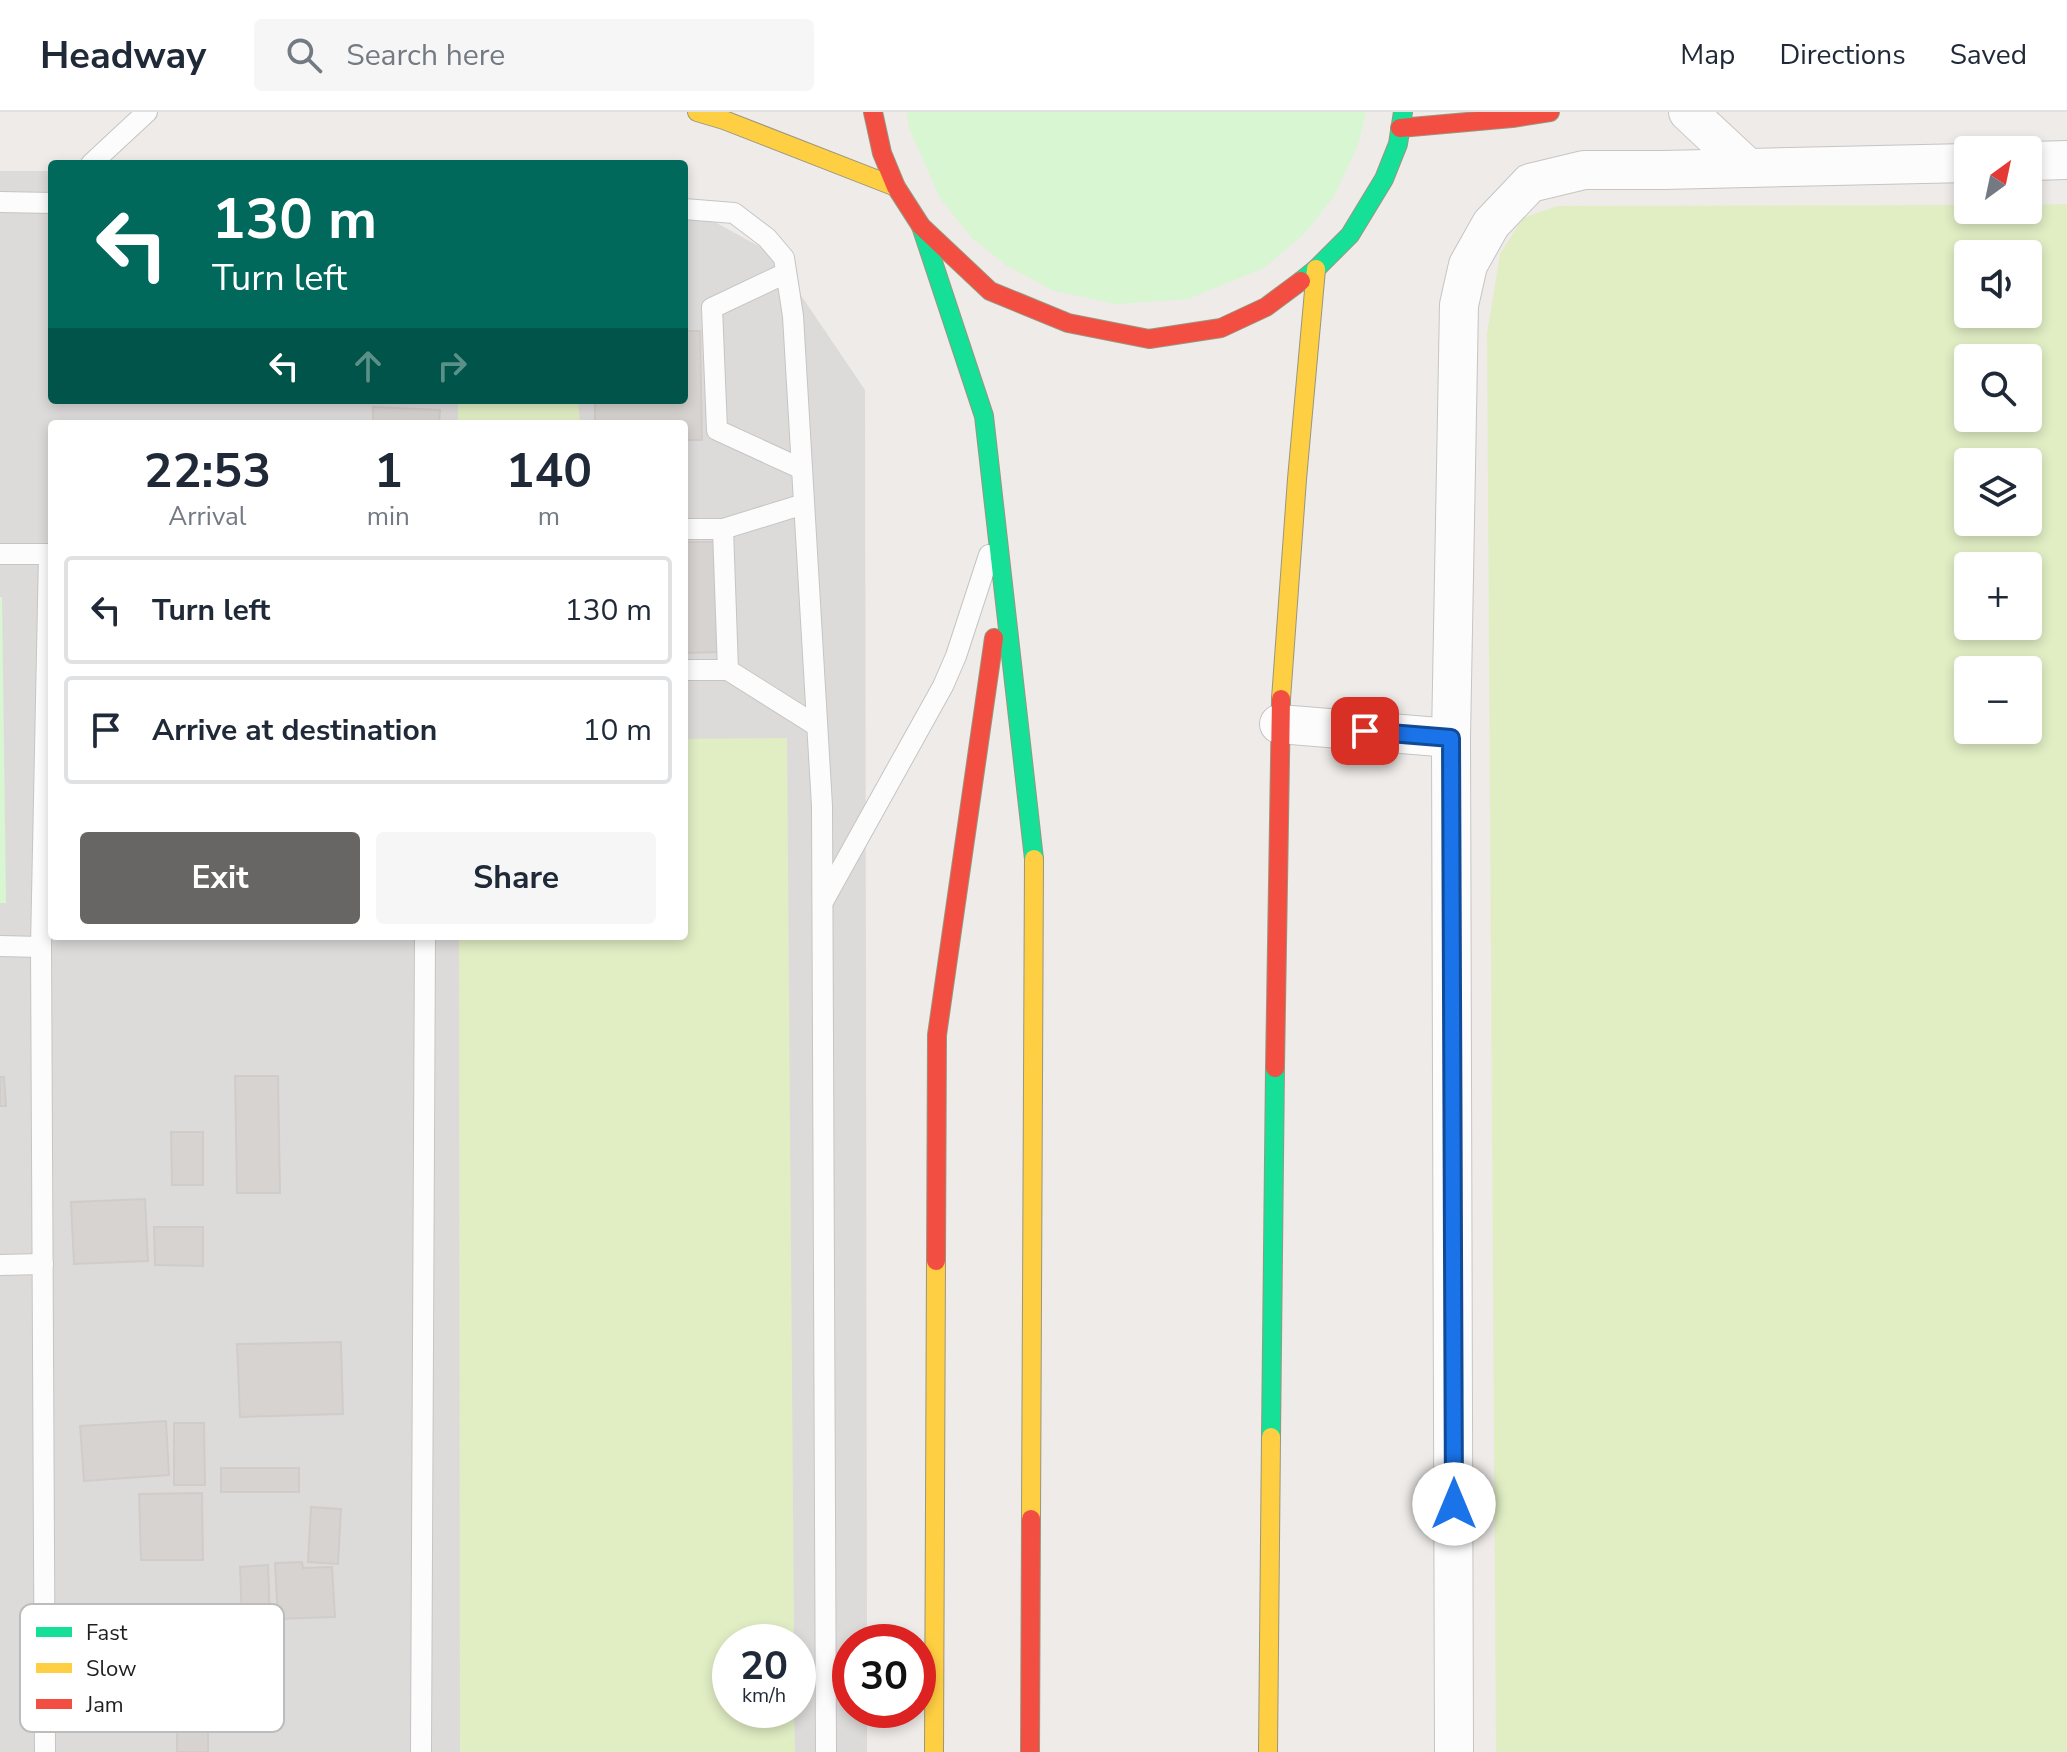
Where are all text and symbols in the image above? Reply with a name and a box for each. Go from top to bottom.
search box [254,19,814,91]
text: Headway [40,30,206,81]
icon: search [282,33,326,77]
text: Search here [346,35,505,76]
text: Map [1680,36,1735,74]
text: Directions [1779,36,1906,74]
text: Saved [1950,36,2027,74]
north arrow [1954,136,2042,224]
map controls [1954,136,2042,744]
text: 130 m [212,181,377,258]
icon: left [80,192,184,296]
button: sound [1954,240,2042,328]
text: Turn left [212,254,347,303]
icon: left [262,344,306,388]
icon: ahead [346,344,390,388]
icon: right [430,344,474,388]
button: search [1954,344,2042,432]
text: 22:53 [144,438,271,504]
text: 1 [374,438,403,504]
text: 140 [506,438,592,504]
button: layers [1954,448,2042,536]
text: Arrival [168,499,247,534]
text: min [367,499,410,534]
text: m [538,499,560,534]
button: + [1954,552,2042,640]
icon: left [84,588,128,632]
text: Turn left [152,590,270,631]
text: 130 m [565,590,652,631]
button: − [1954,656,2042,744]
pin [1331,697,1399,765]
icon: arrive [84,708,128,752]
icon: arrive [1343,709,1387,753]
text: Arrive at destination [152,710,437,751]
text: 10 m [583,710,652,751]
button: Exit [80,832,360,924]
button: Share [376,832,656,924]
position arrow [1412,1462,1496,1546]
legend [20,1604,284,1732]
text: Fast [86,1618,128,1648]
speed limit sign: 30 [832,1624,936,1728]
text: 20 [740,1639,788,1693]
text: Slow [86,1654,137,1684]
text: km/h [742,1682,786,1709]
text: Jam [85,1690,124,1720]

